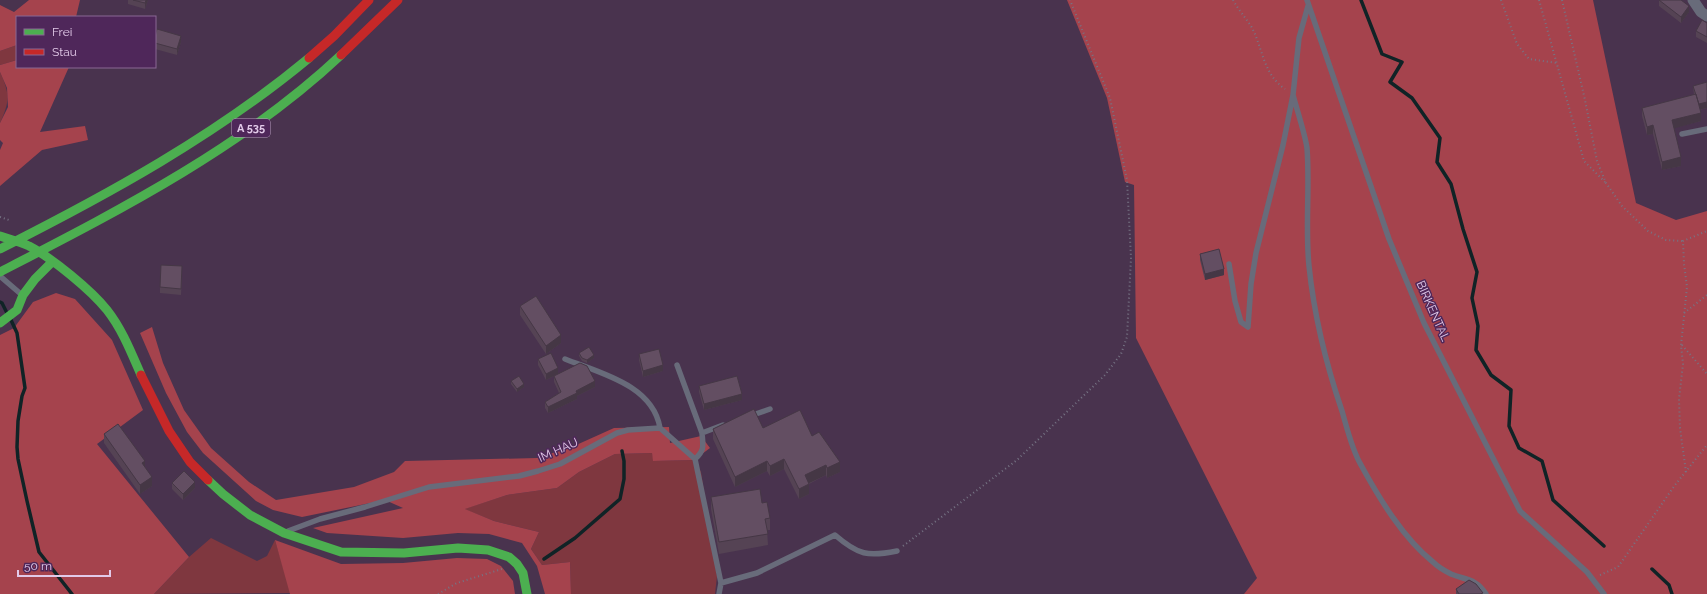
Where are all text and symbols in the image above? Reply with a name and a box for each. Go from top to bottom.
legend [16,16,156,68]
text: Frei [52,25,72,39]
text: Stau [52,45,77,59]
road number: A 535 [232,119,270,137]
street label: BIRKENTAL [1413,279,1453,343]
street label: IM HAU [536,435,580,465]
scale bar [18,552,110,578]
text: 50 m [24,559,52,573]

